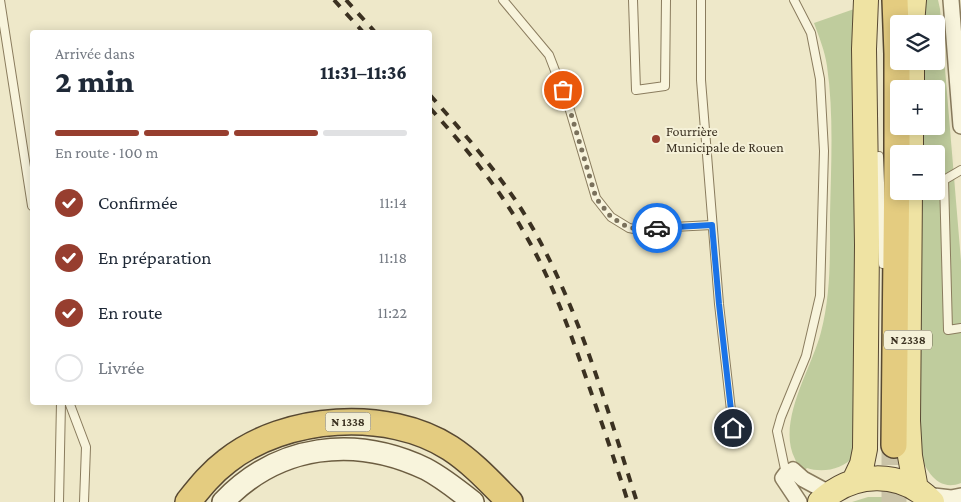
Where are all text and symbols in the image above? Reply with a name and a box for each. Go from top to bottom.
map controls [890,15,945,200]
button: layers [890,15,945,70]
text: Arrivée dans [55,45,135,62]
text: 11:31–11:36 [320,62,407,83]
text: 2 min [55,63,134,99]
pin [542,69,584,111]
icon: bag [549,76,577,104]
button: + [890,80,945,135]
place label: Fourrière Municipale de Rouen [666,123,784,155]
marker: Fourrière Municipale de Rouen [650,133,662,145]
text: En route · 100 m [55,144,158,161]
button: − [890,145,945,200]
icon: check [55,189,83,217]
text: Confirmée [98,192,178,213]
text: 11:14 [379,194,407,211]
courier [632,203,682,253]
icon: car [643,214,671,242]
icon: check [55,244,83,272]
text: En préparation [98,247,212,268]
text: 11:18 [379,249,407,266]
icon: check [55,299,83,327]
text: En route [98,302,162,323]
text: 11:22 [378,304,407,321]
road number: N 2338 [884,330,932,350]
text: Livrée [98,357,144,378]
pin [712,407,754,449]
road number: N 1338 [326,412,370,432]
icon: home [719,414,747,442]

